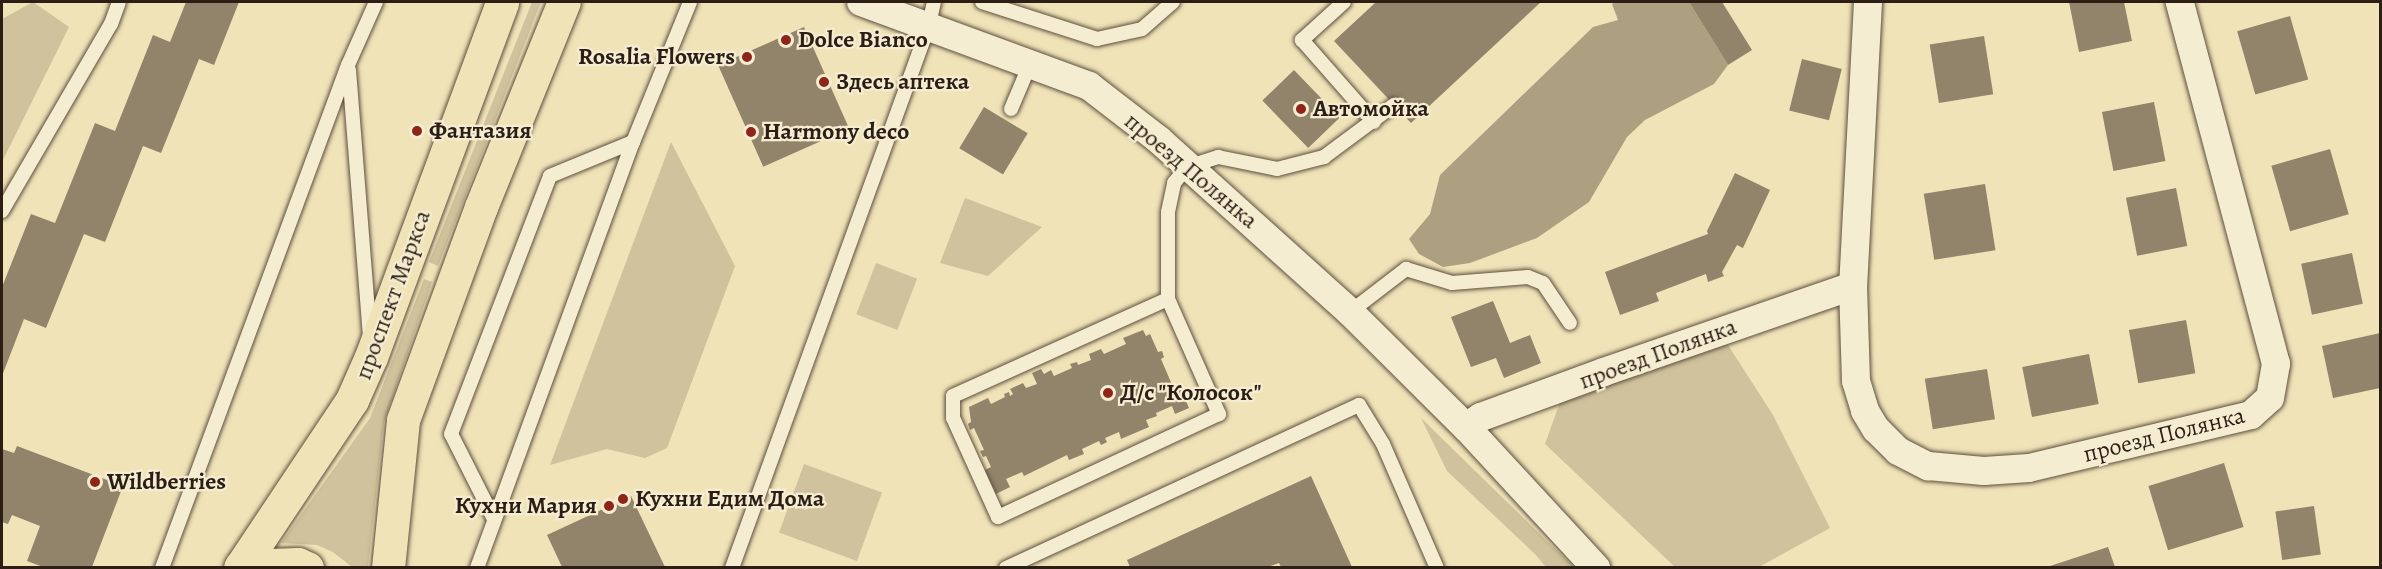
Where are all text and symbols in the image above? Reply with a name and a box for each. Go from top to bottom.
place label: Dolce Bianco [798,26,928,54]
marker: Dolce Bianco [779,33,793,47]
place label: Rosalia Flowers [578,43,735,71]
marker: Rosalia Flowers [740,50,754,64]
place label: Здесь аптека [836,68,969,96]
marker: Здесь аптека [817,75,831,89]
place label: Автомойка [1313,95,1429,123]
marker: Автомойка [1294,102,1308,116]
street label: проезд Полянка [1118,107,1264,235]
place label: Фантазия [429,117,532,145]
place label: Harmony deco [763,118,909,146]
marker: Фантазия [410,124,424,138]
marker: Harmony deco [744,125,758,139]
street label: проспект Маркса [349,206,437,384]
street label: проезд Полянка [1575,312,1741,396]
place label: Д/с "Колосок" [1120,379,1262,407]
marker: Д/с "Колосок" [1101,386,1115,400]
street label: проезд Полянка [2080,401,2248,469]
place label: Wildberries [107,468,226,496]
marker: Wildberries [88,475,102,489]
place label: Кухни Едим Дома [635,485,824,513]
place label: Кухни Мария [455,492,597,520]
marker: Кухни Едим Дома [616,492,630,506]
marker: Кухни Мария [602,499,616,513]

